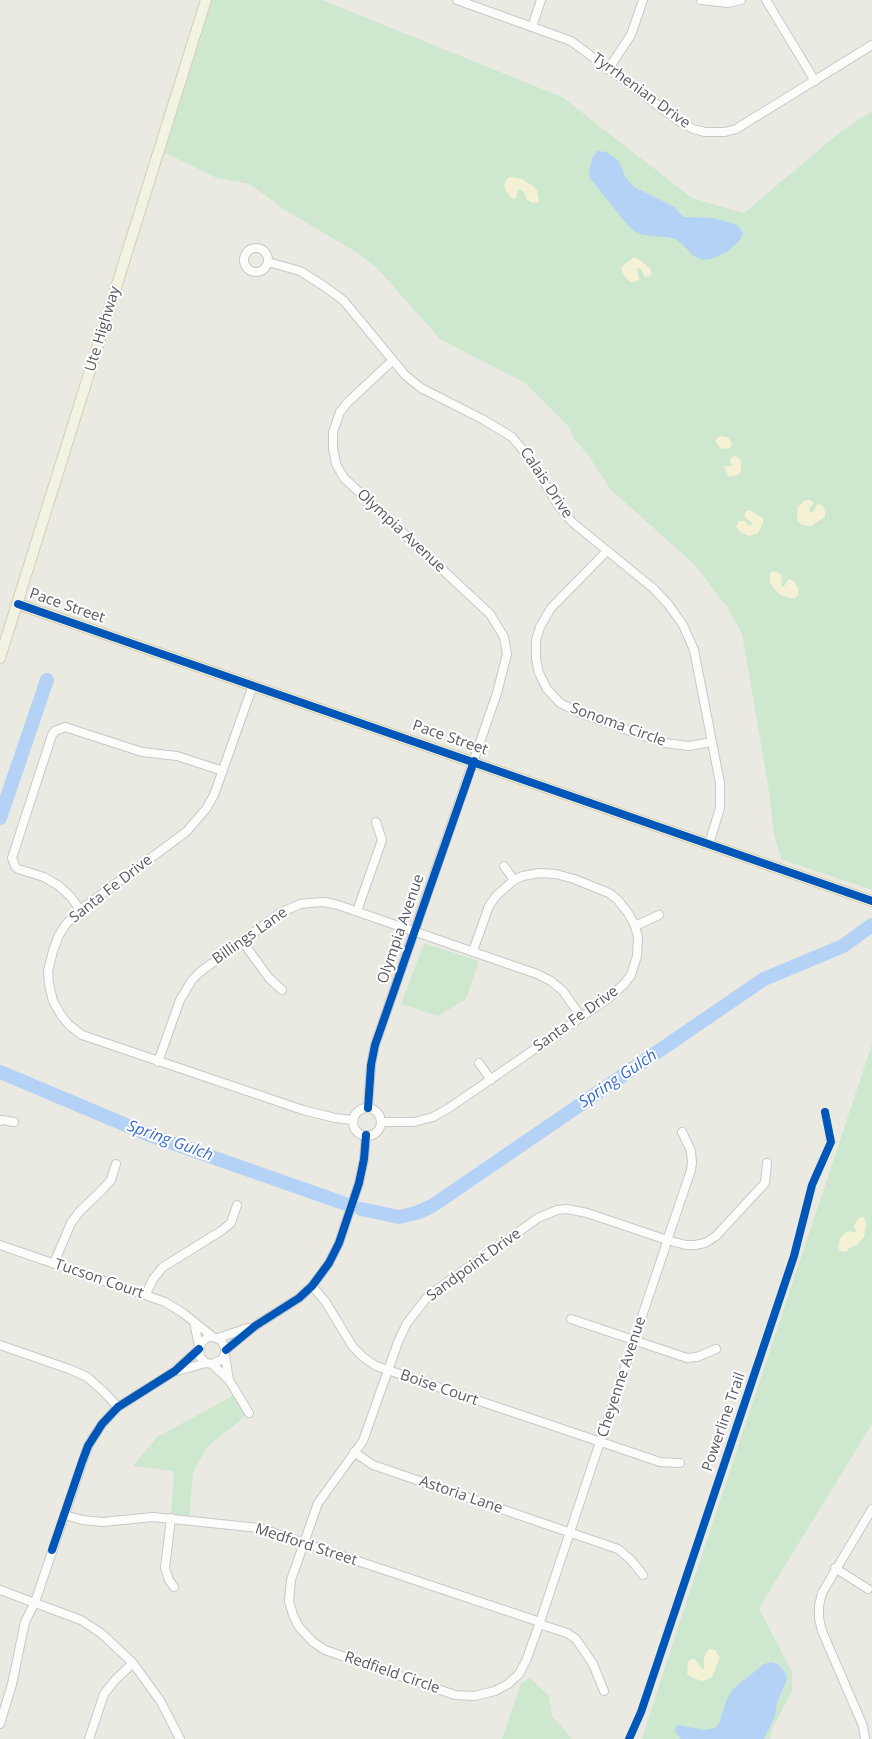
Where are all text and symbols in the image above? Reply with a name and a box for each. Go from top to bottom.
street label: Tyrrhenian Drive [588,49,694,133]
street label: Ute Highway [81,284,125,374]
street label: Calais Drive [516,444,576,522]
street label: Olympia Avenue [353,485,449,577]
street label: Pace Street [27,585,107,627]
street label: Sonoma Circle [568,699,668,751]
street label: Pace Street [410,717,490,759]
street label: Santa Fe Drive [66,851,156,927]
street label: Olympia Avenue [374,872,428,986]
street label: Billings Lane [209,904,291,968]
street label: Santa Fe Drive [530,982,622,1056]
water label: Spring Gulch [575,1046,661,1112]
water label: Spring Gulch [124,1117,216,1165]
street label: Sandpoint Drive [423,1225,525,1305]
street label: Tucson Court [52,1255,146,1303]
street label: Cheyenne Avenue [594,1314,650,1440]
street label: Boise Court [398,1366,480,1410]
street label: Powerline Trail [699,1370,749,1474]
street label: Astoria Lane [417,1472,505,1518]
street label: Medford Street [253,1520,359,1570]
street label: Redfield Circle [342,1648,442,1698]

